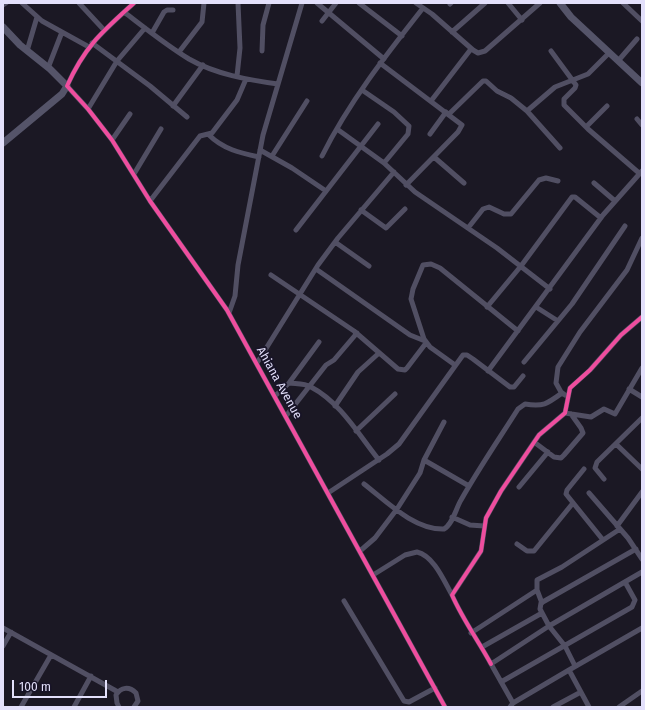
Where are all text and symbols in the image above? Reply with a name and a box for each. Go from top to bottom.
street label: Ahiana Avenue [253,344,305,422]
scale bar [14,672,109,698]
text: 100 m [19,680,51,694]

